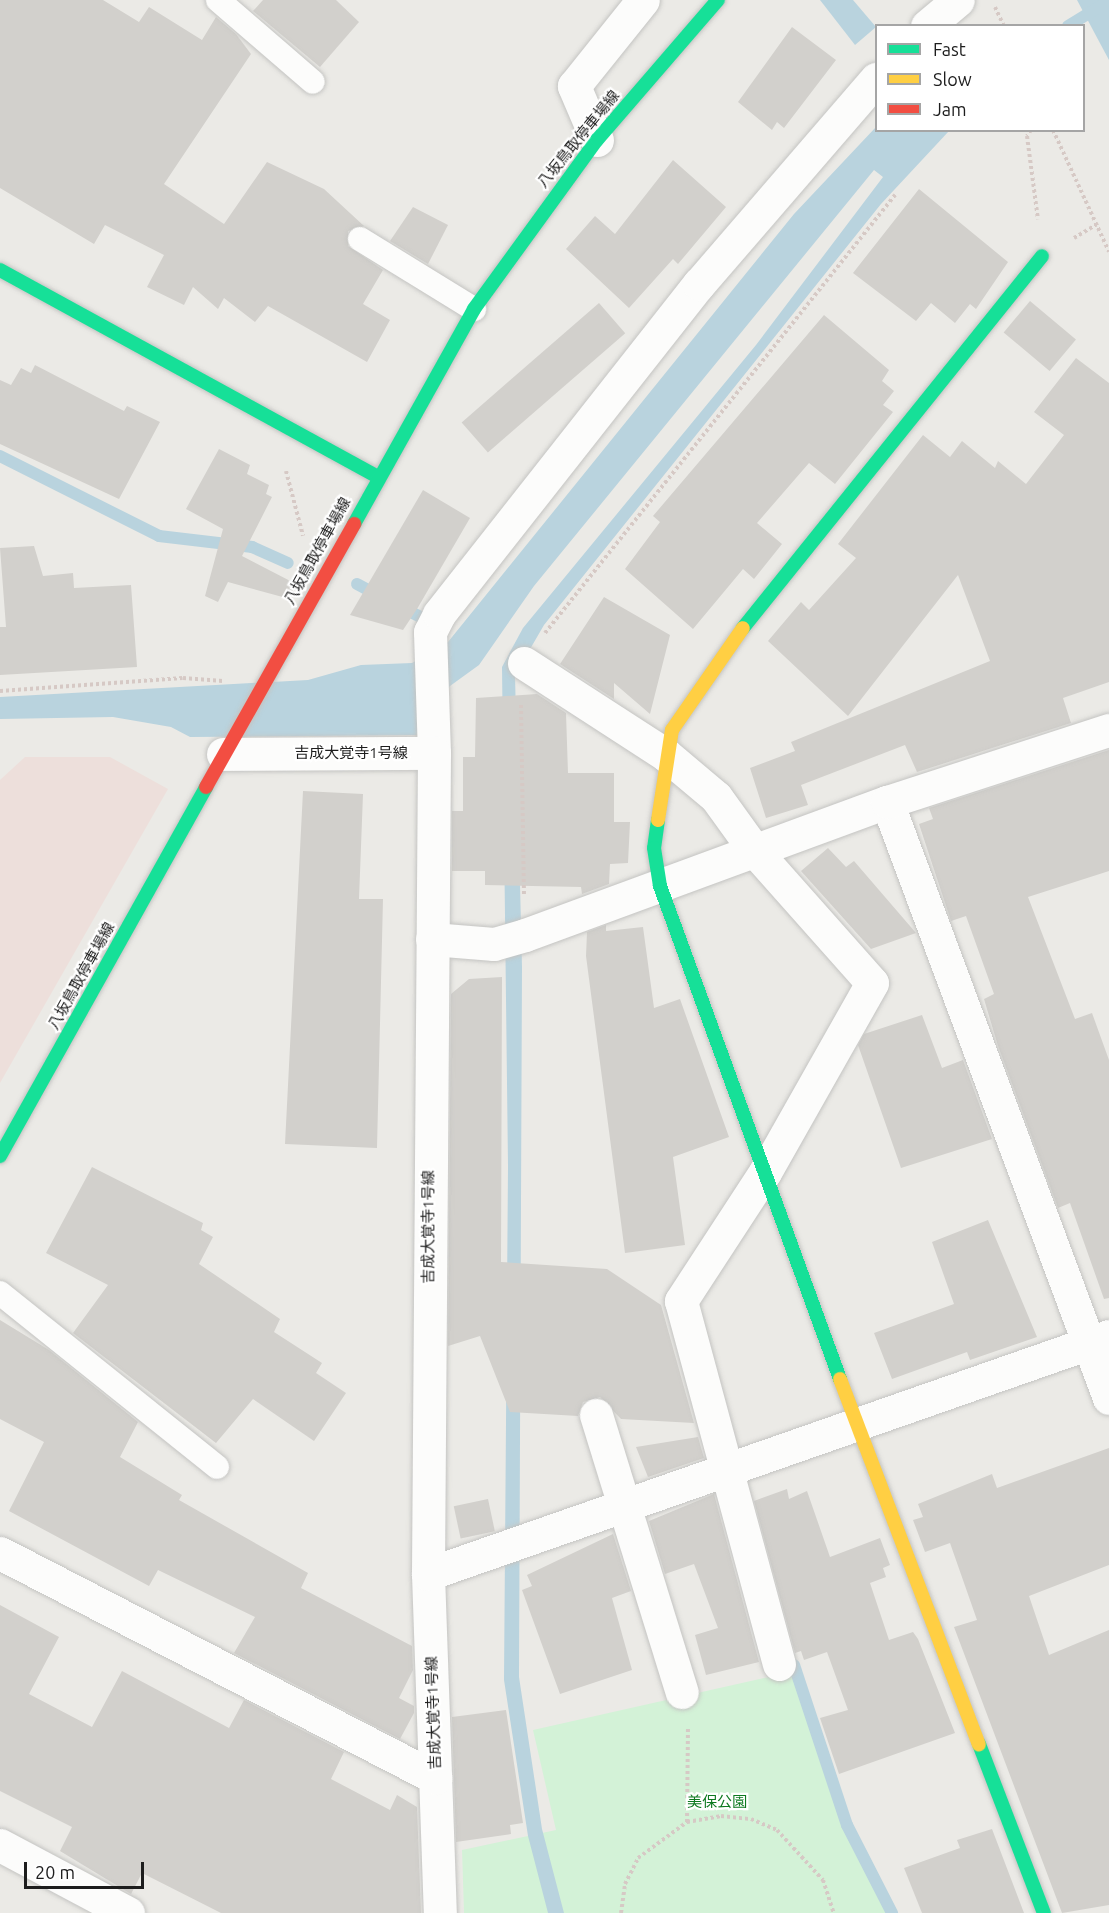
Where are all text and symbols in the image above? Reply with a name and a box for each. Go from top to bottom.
legend [875,24,1085,132]
text: Fast [933,39,966,59]
text: Slow [933,69,972,89]
street label: 八坂鳥取停車場線 [533,87,623,191]
text: Jam [933,99,967,119]
street label: 八坂鳥取停車場線 [280,494,354,608]
street label: 吉成大覚寺1号線 [294,744,408,762]
street label: 八坂鳥取停車場線 [44,919,118,1033]
street label: 吉成大覚寺1号線 [419,1170,437,1284]
street label: 吉成大覚寺1号線 [422,1656,444,1770]
park label: 美保公園 [687,1793,747,1811]
scale bar [27,1850,147,1888]
text: 20 m [35,1862,75,1882]

